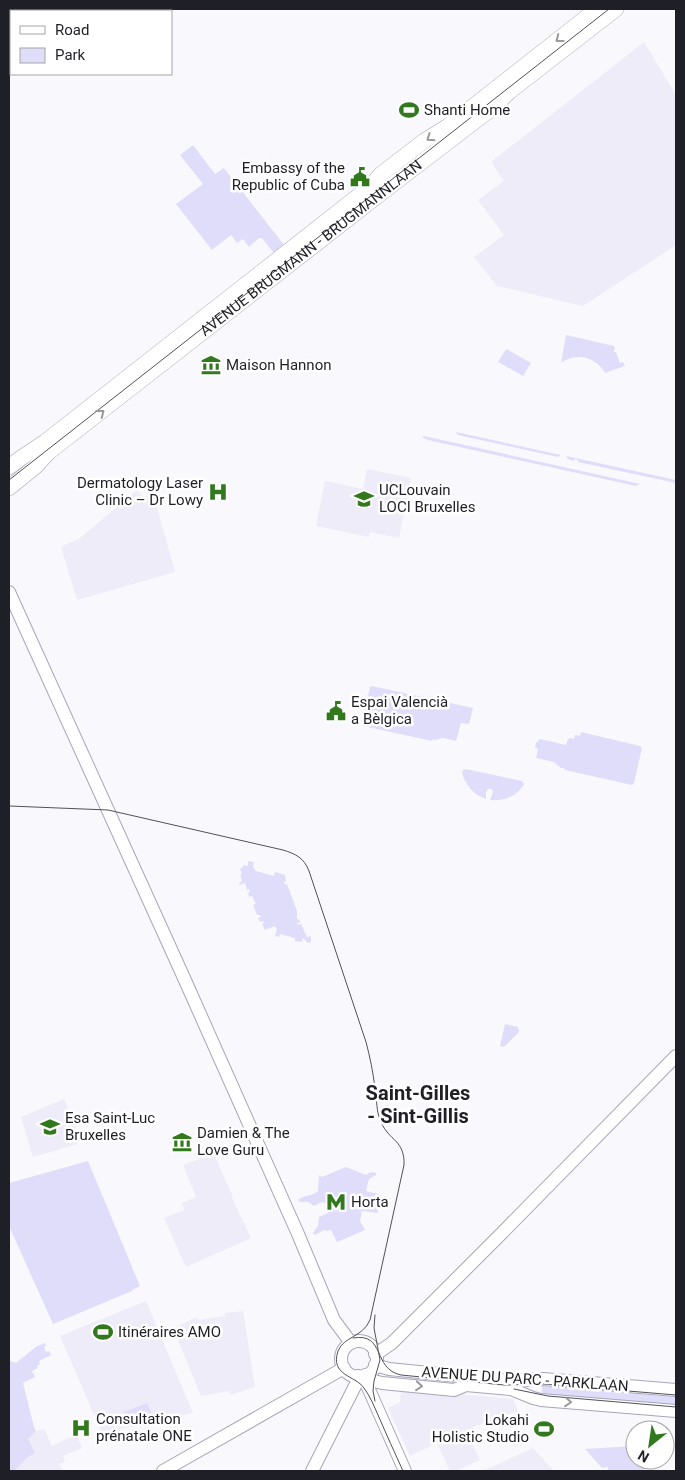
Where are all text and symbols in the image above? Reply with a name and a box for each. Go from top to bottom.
legend [10,10,172,75]
text: Road [55,21,89,39]
one-way arrow [555,33,564,42]
text: Park [55,46,86,64]
sports icon: Shanti Home [398,99,420,121]
place label: Shanti Home [424,101,510,119]
one-way arrow [426,131,435,141]
street label: AVENUE BRUGMANN - BRUGMANNLAAN [196,156,426,340]
place label: Embassy of the Republic of Cuba [232,159,345,194]
public building icon: Embassy of the Republic of Cuba [349,166,371,188]
museum icon: Maison Hannon [200,354,222,376]
place label: Maison Hannon [226,356,331,374]
one-way arrow [95,410,104,418]
place label: Dermatology Laser Clinic – Dr Lowy [77,474,203,509]
hospital icon: Dermatology Laser Clinic – Dr Lowy [207,481,229,503]
place label: UCLouvain LOCI Bruxelles [379,481,475,516]
school or university icon: UCLouvain LOCI Bruxelles [353,488,375,510]
place label: Espai Valencià a Bèlgica [351,693,448,728]
public building icon: Espai Valencià a Bèlgica [325,700,347,722]
district label: Saint-Gilles - Sint-Gillis [366,1081,470,1128]
place label: Esa Saint-Luc Bruxelles [65,1109,155,1144]
school or university icon: Esa Saint-Luc Bruxelles [39,1116,61,1138]
place label: Damien & The Love Guru [197,1124,290,1159]
museum icon: Damien & The Love Guru [171,1131,193,1153]
metro station icon: Horta [325,1191,347,1213]
place label: Horta [351,1193,389,1211]
sports icon: Itinéraires AMO [92,1321,114,1343]
place label: Itinéraires AMO [118,1323,221,1341]
street label: AVENUE DU PARC - PARKLAAN [421,1363,629,1395]
one-way arrow [415,1381,423,1392]
one-way arrow [564,1396,572,1407]
place label: Consultation prénatale ONE [96,1410,192,1445]
place label: Lokahi Holistic Studio [432,1411,529,1446]
hospital icon: Consultation prénatale ONE [70,1417,92,1439]
sports icon: Lokahi Holistic Studio [533,1418,555,1440]
north arrow [625,1420,675,1470]
text: N [635,1447,652,1466]

